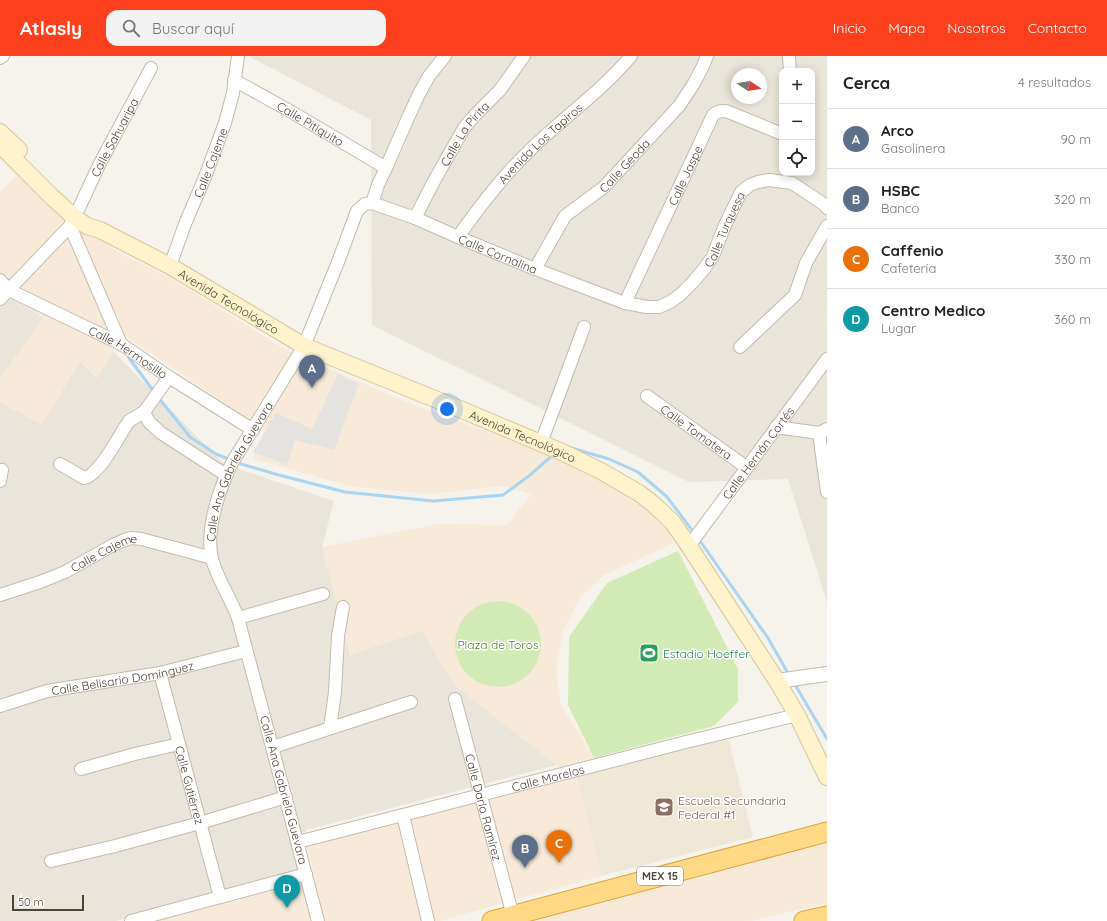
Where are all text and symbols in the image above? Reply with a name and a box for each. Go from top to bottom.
search box [106,10,386,46]
text: Atlasly [20,16,82,40]
icon: search [120,17,142,39]
text: Buscar aquí [152,19,234,38]
text: Inicio [833,19,866,37]
text: Mapa [888,19,925,37]
text: Nosotros [947,19,1006,37]
text: Contacto [1028,19,1087,37]
north arrow [731,68,767,104]
map controls [779,68,815,176]
button: + [779,68,815,104]
text: Cerca [843,72,890,93]
text: 4 resultados [1018,74,1091,90]
street label: Calle Sahuaripa [87,95,141,179]
street label: Calle Pitiquito [275,98,347,149]
street label: Calle La Pirita [437,98,492,169]
street label: Avenida Los Tapiros [494,99,586,187]
button: − [779,104,815,140]
text: Arco [881,121,914,140]
street label: Calle Cajeme [190,125,230,200]
text: A [852,131,860,147]
text: 90 m [1061,131,1091,147]
street label: Calle Geoda [596,135,652,196]
button: locate [779,140,815,176]
text: Gasolinera [881,140,945,156]
street label: Calle Jaspe [664,143,705,208]
text: HSBC [881,181,920,200]
street label: Calle Turquesa [700,189,748,270]
text: B [852,191,860,207]
text: 320 m [1054,191,1091,207]
text: Banco [881,200,919,216]
street label: Calle Cornalina [456,231,540,277]
text: Caffenio [881,241,944,260]
text: C [852,251,860,267]
text: 330 m [1054,251,1091,267]
text: Cafetería [881,260,936,276]
street label: Avenida Tecnológico [176,265,282,337]
text: Centro Medico [881,301,985,320]
text: D [851,311,861,327]
text: 360 m [1054,311,1091,327]
text: Lugar [881,320,916,336]
street label: Calle Hermosillo [87,322,171,381]
pin: A [299,355,325,388]
street label: Calle Ana Gabriela Guevara [203,398,276,542]
your location [437,399,457,419]
street label: Calle Tomatera [658,401,735,462]
street label: Calle Hernán Cortés [719,403,797,502]
street label: Avenida Tecnológico [467,407,579,465]
street label: Calle Cajeme [68,530,138,575]
park label: Plaza de Toros [457,637,539,652]
sports icon: Estadio Hoeffer [638,642,660,664]
place label: Estadio Hoeffer [663,646,750,661]
street label: Calle Belisario Domínguez [50,657,196,698]
street label: Calle Ana Gabriela Guevara [257,714,311,866]
street label: Calle Gutiérrez [172,744,208,826]
street label: Calle Darío Ramírez [462,752,505,863]
street label: Calle Morelos [510,761,586,794]
place label: Escuela Secundaria Federal #1 [678,793,786,822]
school or university icon: Escuela Secundaria Federal #1 [653,796,675,818]
pin: C [546,830,572,863]
pin: B [512,835,538,868]
road number: MEX 15 [637,867,683,885]
pin: D [274,875,300,908]
scale bar [12,893,84,912]
text: 50 m [18,895,44,909]

